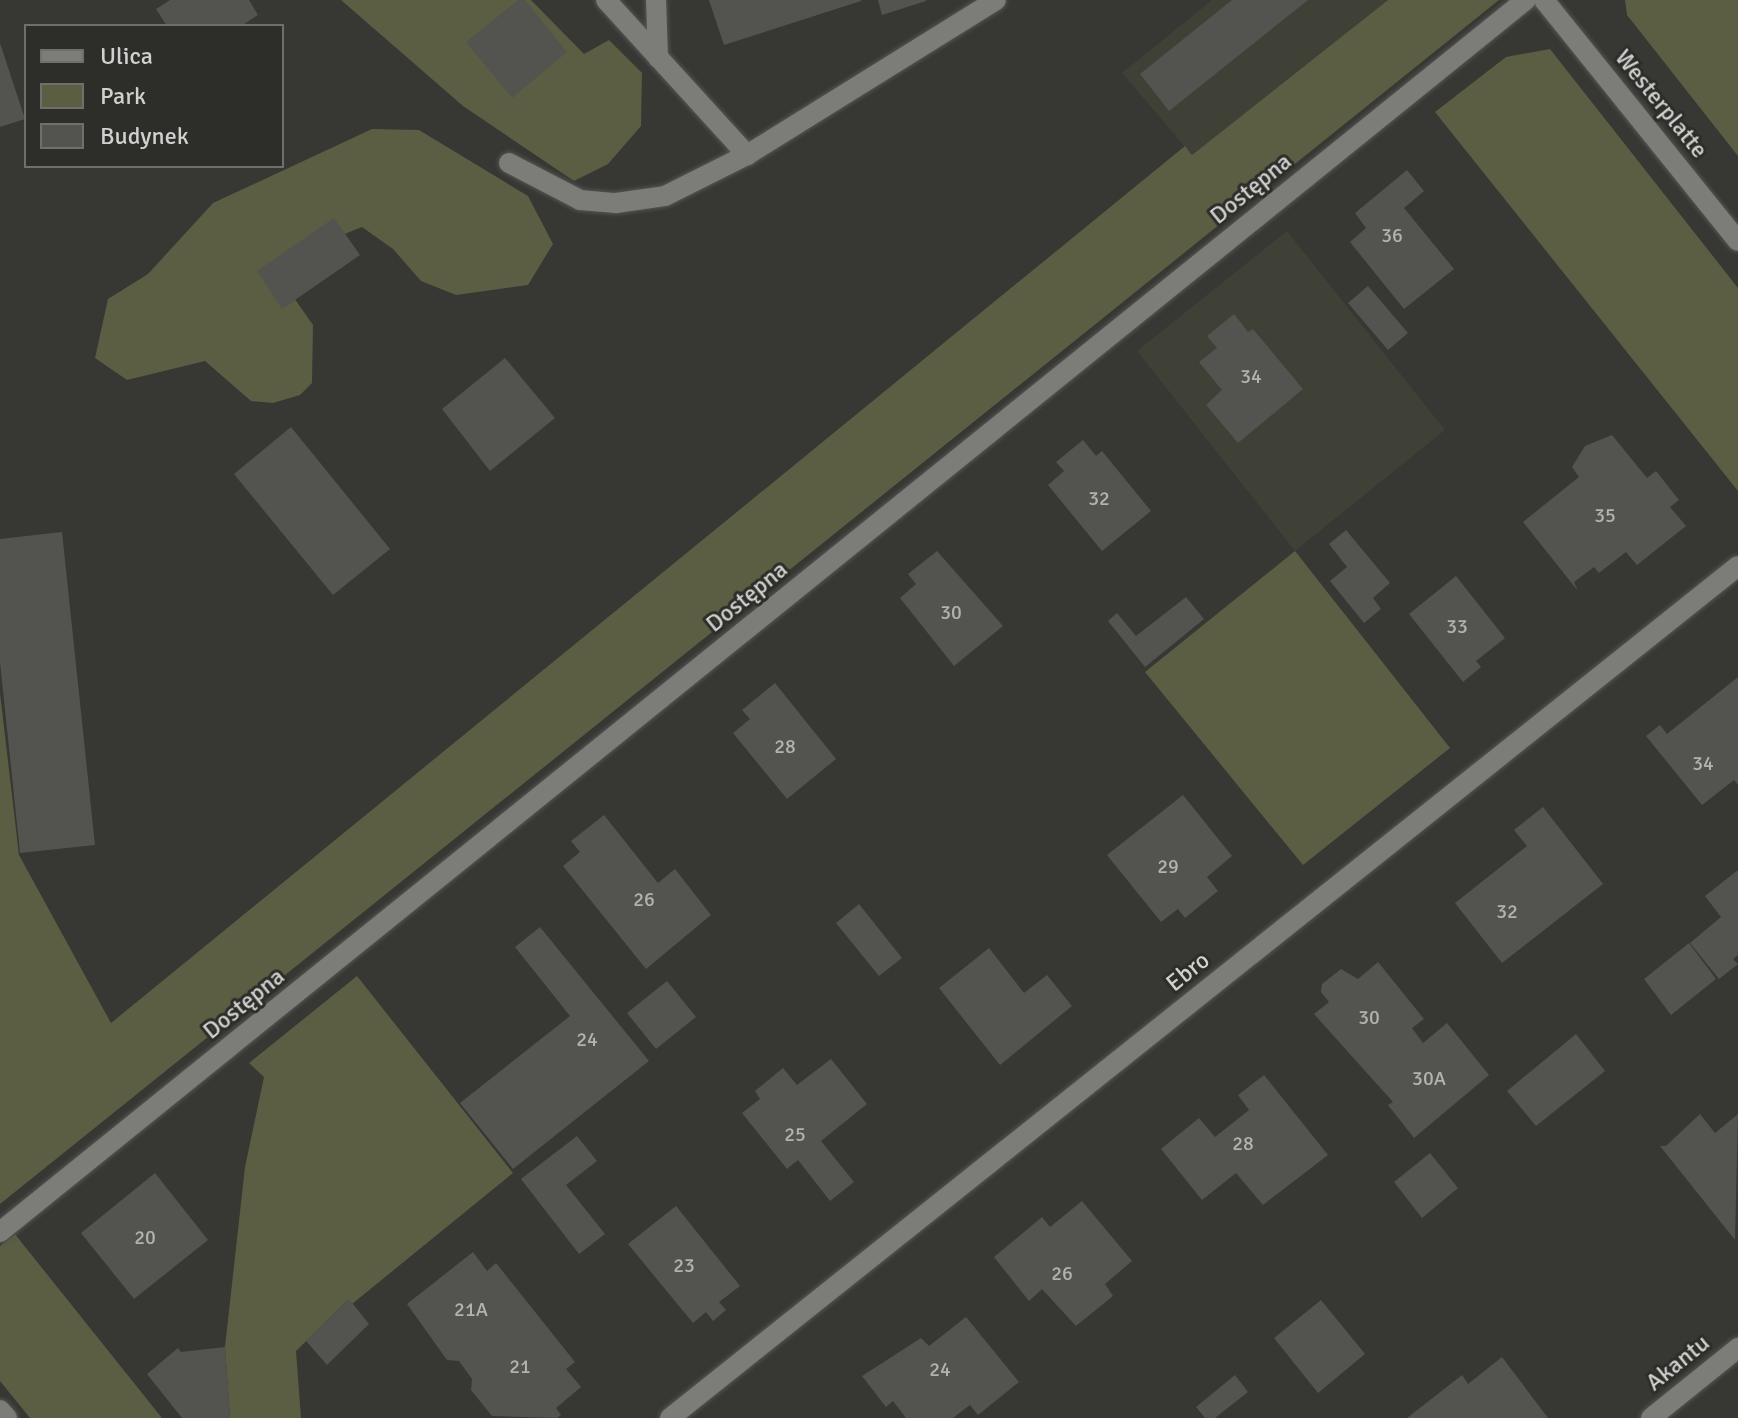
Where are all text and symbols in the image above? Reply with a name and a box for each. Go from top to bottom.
legend [24,24,284,168]
text: Ulica [100,41,153,71]
street label: Westerplatte [1608,44,1714,164]
text: Park [100,81,146,111]
text: Budynek [100,121,189,151]
street label: Dostępna [1204,147,1298,231]
house number: 36 [1381,223,1403,247]
house number: 34 [1240,364,1262,388]
house number: 32 [1088,486,1110,510]
house number: 35 [1594,503,1616,527]
street label: Dostępna [700,555,794,639]
house number: 30 [940,600,962,624]
house number: 33 [1446,614,1468,638]
house number: 28 [774,734,796,758]
house number: 34 [1692,751,1714,775]
house number: 29 [1157,854,1179,878]
house number: 26 [633,887,655,911]
house number: 32 [1496,899,1518,923]
street label: Ebro [1161,946,1215,998]
street label: Dostępna [197,962,291,1046]
house number: 30 [1358,1005,1380,1029]
house number: 24 [576,1027,598,1051]
house number: 30A [1412,1066,1446,1090]
house number: 25 [784,1122,806,1146]
house number: 28 [1232,1131,1254,1155]
house number: 20 [134,1225,156,1249]
house number: 23 [673,1253,695,1277]
house number: 26 [1051,1261,1073,1285]
house number: 21A [454,1297,488,1321]
street label: Akantu [1640,1329,1716,1397]
house number: 21 [509,1354,531,1378]
house number: 24 [929,1357,951,1381]

